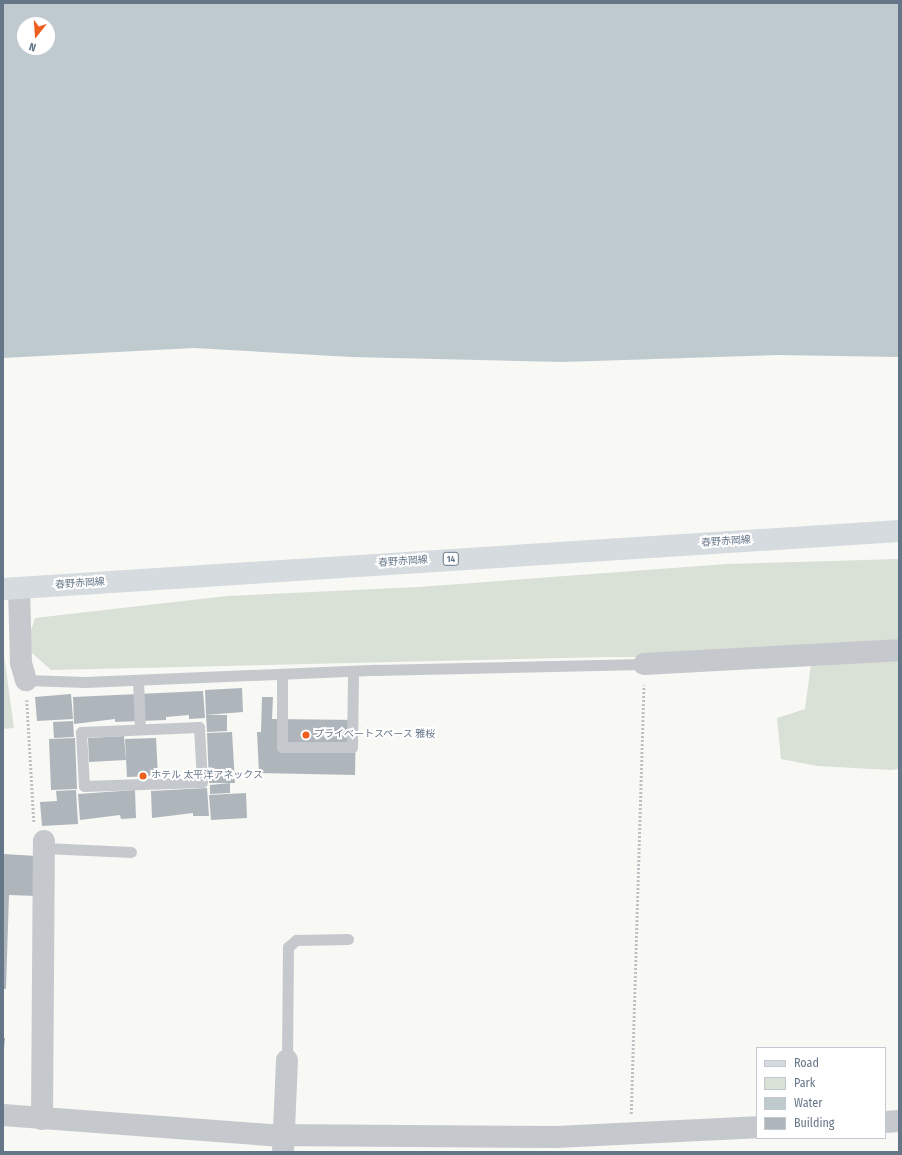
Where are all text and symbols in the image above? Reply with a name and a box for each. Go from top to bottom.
north arrow [16,16,56,56]
text: N [28,40,38,54]
street label: 春野赤岡線 [701,534,751,550]
road number: 14 [442,552,460,566]
street label: 春野赤岡線 [378,554,428,570]
street label: 春野赤岡線 [55,576,105,592]
place label: プライベートスペース 雅桜 [314,729,436,741]
marker: プライベートスペース 雅桜 [301,730,311,740]
place label: ホテル 太平洋アネックス [151,770,263,782]
marker: ホテル 太平洋アネックス [138,771,148,781]
legend [756,1047,886,1139]
text: Road [794,1056,819,1070]
text: Park [794,1076,815,1090]
text: Water [794,1096,822,1110]
text: Building [794,1116,834,1130]

